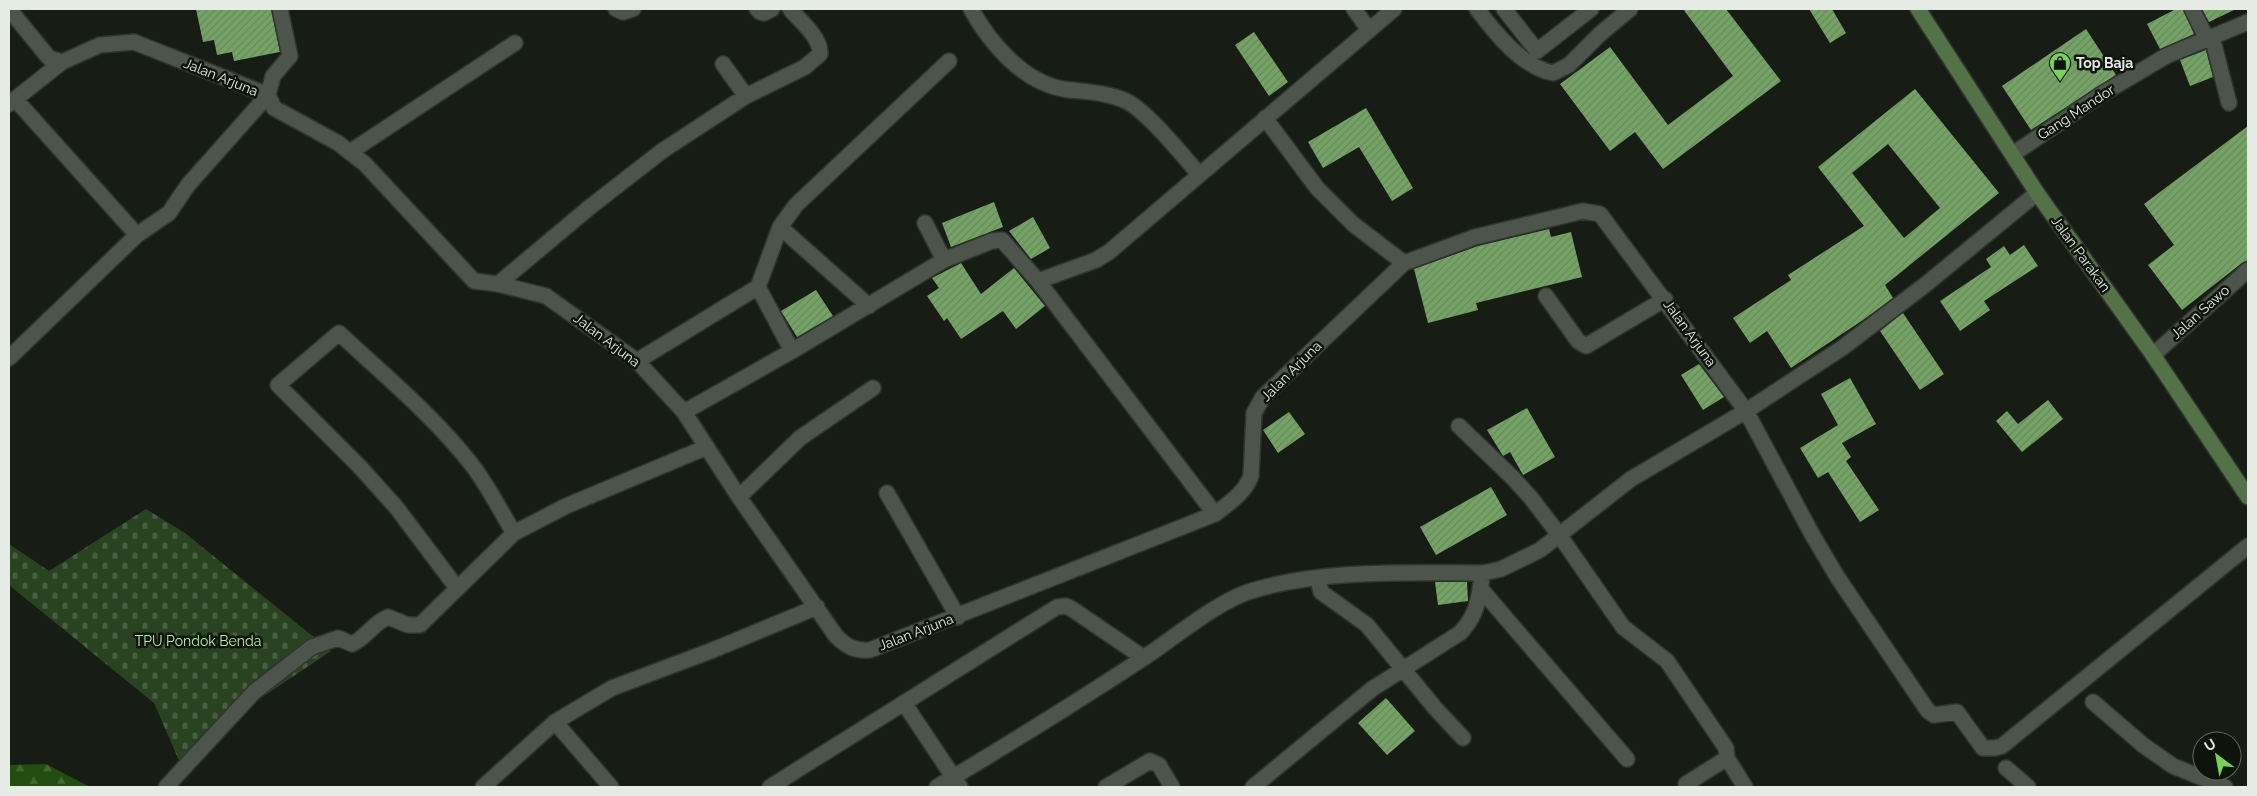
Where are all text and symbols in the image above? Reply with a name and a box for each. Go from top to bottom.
shop icon: Top Baja [2048,51,2072,82]
street label: Jalan Arjuna [182,55,260,99]
place label: Top Baja [2076,55,2133,71]
street label: Gang Mandor [2035,81,2117,143]
street label: Jalan Parakan [2048,213,2114,295]
street label: Jalan Sawo [2168,282,2232,342]
street label: Jalan Arjuna [1660,296,1720,370]
street label: Jalan Arjuna [571,310,643,370]
street label: Jalan Arjuna [1258,338,1324,404]
street label: Jalan Arjuna [876,610,956,654]
park label: TPU Pondok Benda [135,633,261,649]
north arrow [2192,731,2242,781]
text: U [2201,735,2219,755]

